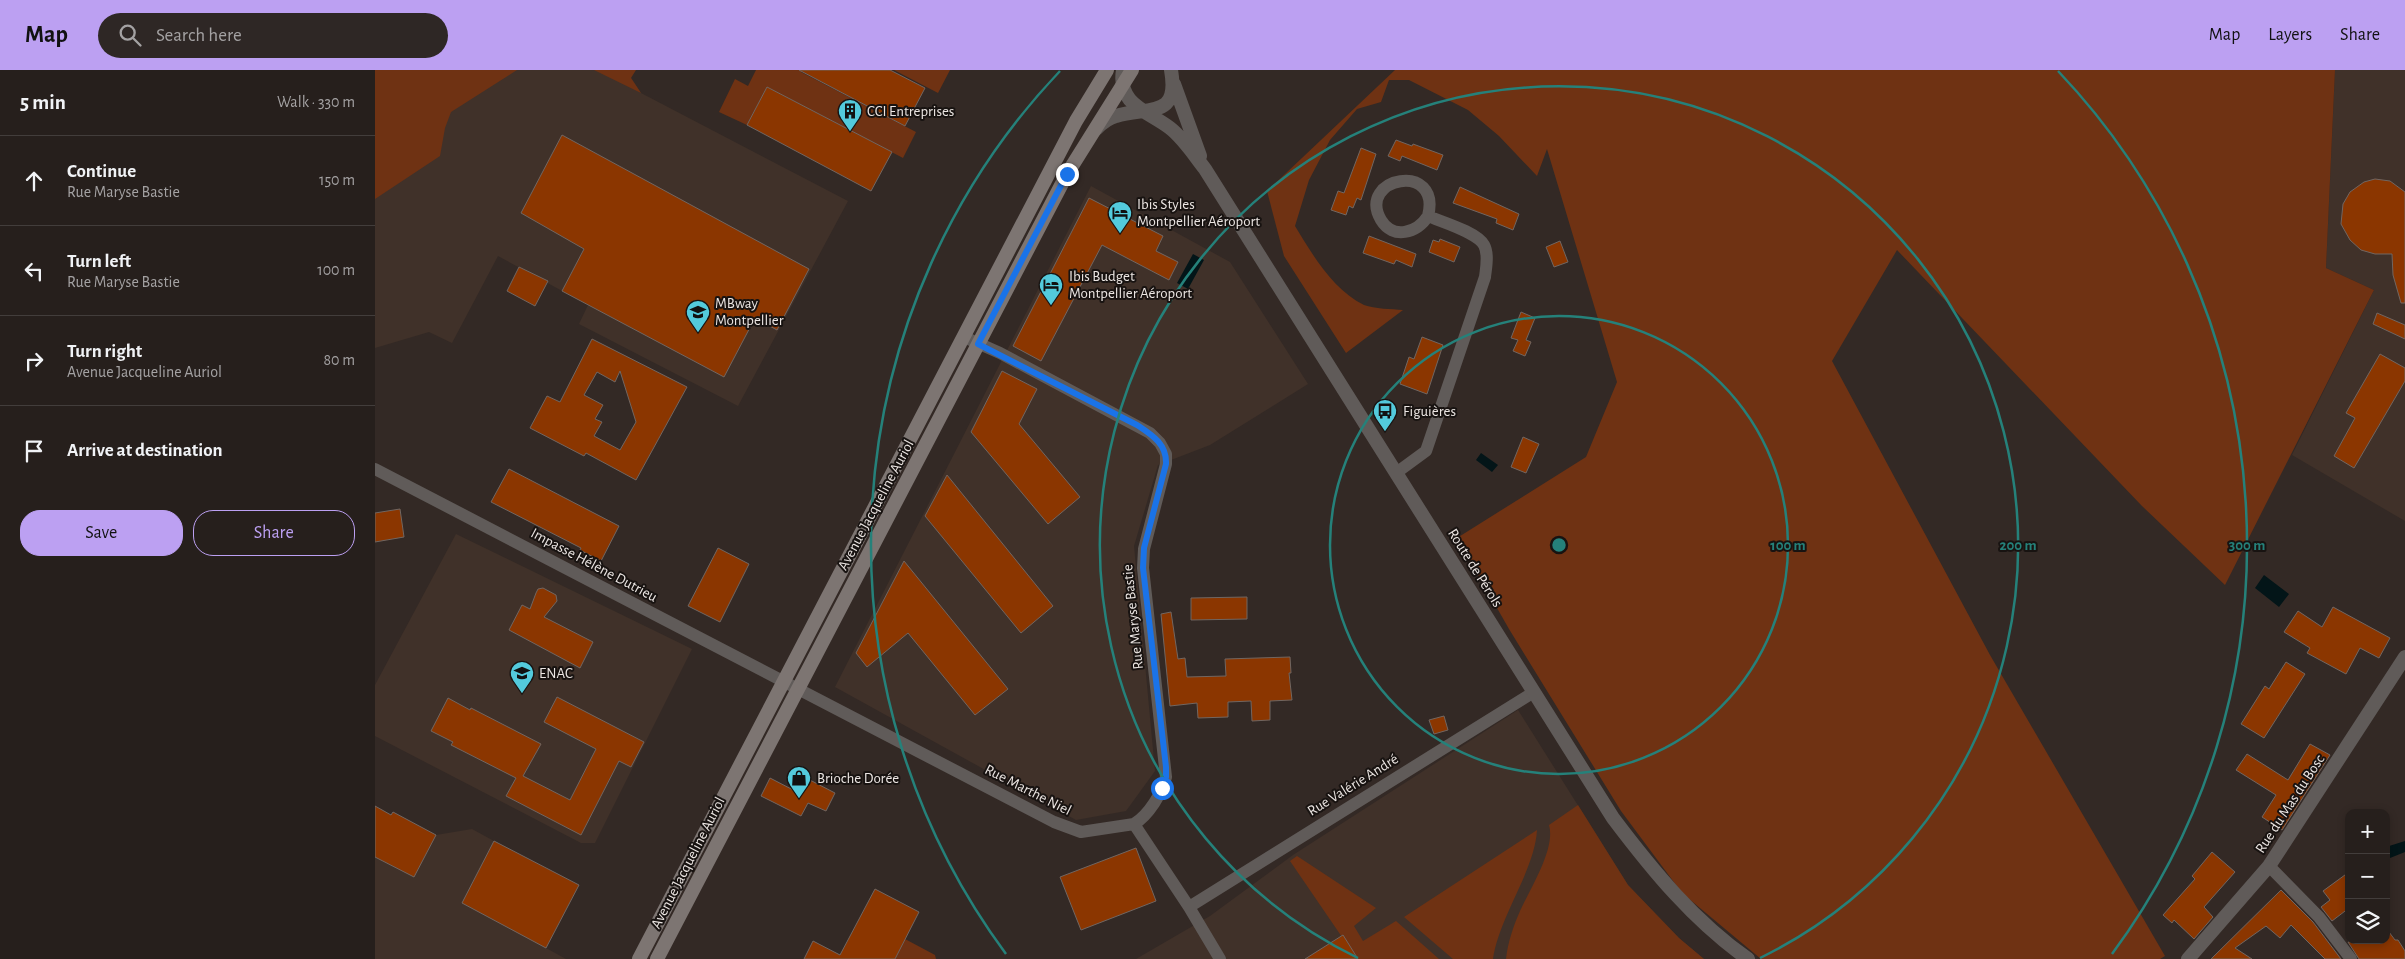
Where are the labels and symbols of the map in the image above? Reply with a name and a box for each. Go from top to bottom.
building icon: CCI Entreprises [837,98,863,132]
place label: CCI Entreprises [867,104,954,119]
route end [1056,163,1079,186]
place label: Ibis Styles Montpellier Aéroport [1137,197,1260,229]
hotel icon: Ibis Styles Montpellier Aéroport [1107,200,1133,234]
place label: Ibis Budget Montpellier Aéroport [1069,269,1192,301]
hotel icon: Ibis Budget Montpellier Aéroport [1038,272,1064,306]
place label: MBway Montpellier [715,296,784,328]
school or university icon: MBway Montpellier [685,299,711,333]
bus stop icon: Figuières [1372,398,1398,432]
place label: Figuières [1403,404,1456,419]
street label: Avenue Jacqueline Auriol [835,437,917,573]
street label: Impasse Hélène Dutrieu [528,525,660,605]
street label: Route de Pérols [1445,526,1505,610]
centre of rings [1550,536,1568,554]
text: 100 m [1770,538,1806,553]
text: 200 m [1999,538,2037,553]
text: 300 m [2229,538,2265,553]
street label: Rue Maryse Bastie [1120,564,1146,670]
school or university icon: ENAC [509,660,535,694]
place label: ENAC [539,666,573,681]
street label: Rue Valérie André [1305,751,1401,819]
street label: Rue du Mas du Bosc [2253,752,2327,856]
street label: Rue Marthe Niel [982,762,1074,818]
shop icon: Brioche Dorée [786,765,812,799]
place label: Brioche Dorée [817,771,899,786]
route start [1151,777,1174,800]
street label: Avenue Jacqueline Auriol [648,795,728,931]

